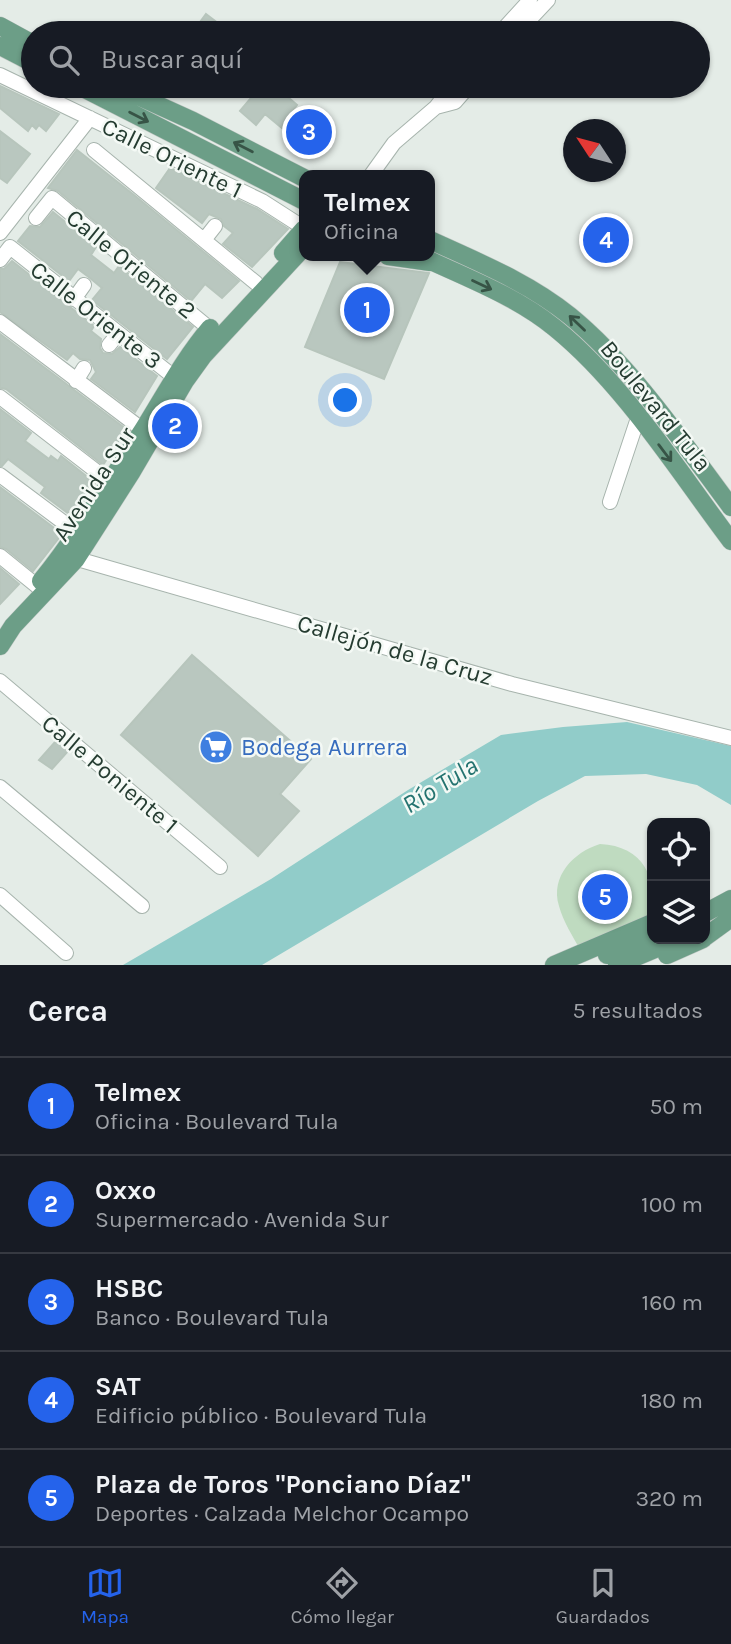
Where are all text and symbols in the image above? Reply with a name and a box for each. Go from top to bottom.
search box [21,21,710,98]
icon: search [45,41,83,79]
text: Buscar aquí [101,44,243,75]
pin: 3 [286,106,332,158]
one-way arrow [128,110,149,124]
street label: Calle Oriente 1 [97,112,247,204]
north arrow [563,119,626,182]
one-way arrow [233,139,254,153]
popup [299,170,435,261]
text: Telmex [324,187,410,218]
street label: Calle Oriente 2 [61,203,201,325]
pin: 4 [583,214,629,266]
text: Oficina [324,218,399,245]
street label: Calle Oriente 3 [25,255,167,375]
one-way arrow [470,279,492,292]
pin: 1 [344,284,390,336]
one-way arrow [569,315,586,332]
street label: Boulevard Tula [595,335,717,477]
your location [328,383,362,417]
pin: 2 [152,400,198,452]
street label: Avenida Sur [47,422,141,546]
one-way arrow [657,443,672,461]
street label: Callejón de la Cruz [294,609,496,691]
street label: Calle Poniente 1 [36,709,184,839]
supermarket icon: Bodega Aurrera [197,728,235,766]
place label: Bodega Aurrera [241,733,408,761]
water label: Río Tula [396,750,484,820]
map controls [647,818,710,944]
button: locate [647,818,710,881]
pin: 5 [582,871,628,923]
button: layers [647,881,710,944]
text: Cerca [28,993,108,1029]
text: 5 resultados [572,997,703,1024]
text: Telmex [95,1077,181,1108]
text: 1 [47,1093,55,1120]
text: 50 m [649,1093,703,1120]
text: Oficina · Boulevard Tula [95,1108,339,1135]
text: Oxxo [95,1175,156,1206]
text: 2 [44,1191,58,1218]
text: 100 m [641,1191,703,1218]
text: Supermercado · Avenida Sur [95,1206,389,1233]
text: HSBC [95,1273,163,1304]
text: 3 [44,1289,58,1316]
text: 160 m [642,1289,703,1316]
text: Banco · Boulevard Tula [95,1304,329,1331]
text: SAT [95,1371,141,1402]
text: 4 [44,1387,58,1414]
text: 180 m [641,1387,703,1414]
text: Edificio público · Boulevard Tula [95,1402,427,1429]
text: Plaza de Toros "Ponciano Díaz" [95,1469,471,1500]
text: 5 [44,1485,58,1512]
text: 320 m [635,1485,703,1512]
text: Deportes · Calzada Melchor Ocampo [95,1500,469,1527]
tab: Mapa [81,1564,129,1628]
tab: Cómo llegar [291,1564,394,1628]
tab: Guardados [556,1564,650,1628]

